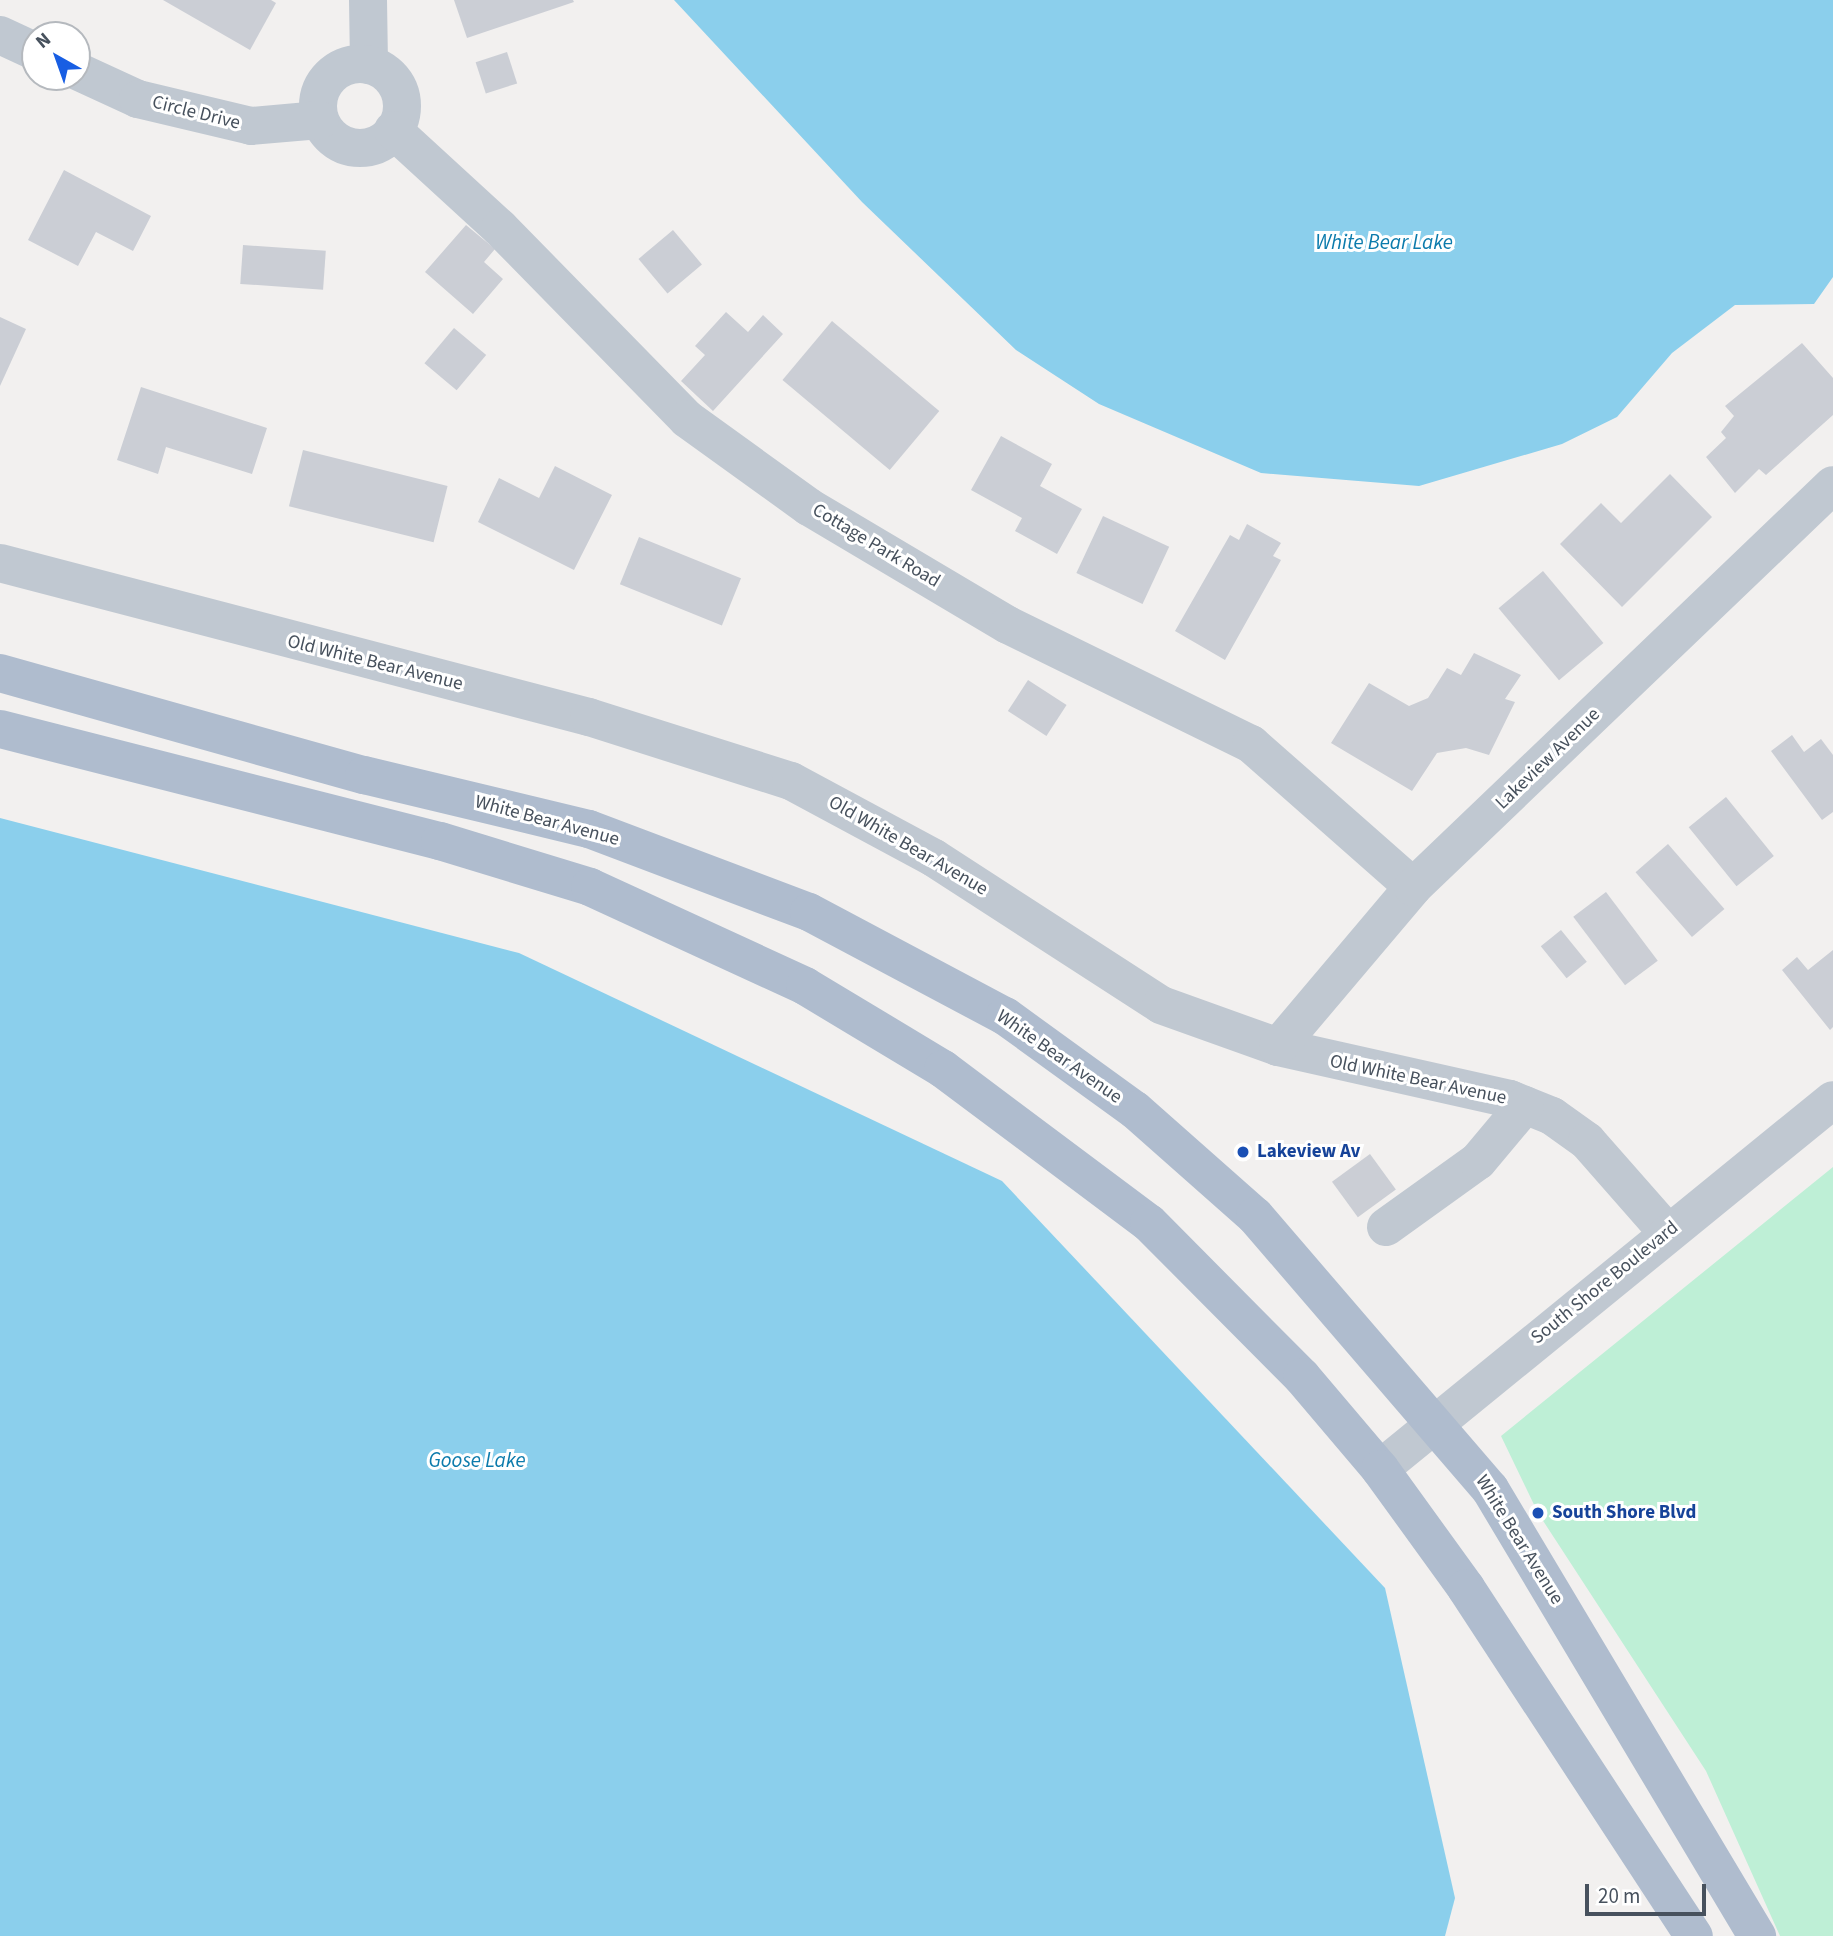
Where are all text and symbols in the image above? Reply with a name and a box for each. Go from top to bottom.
north arrow [21,21,91,91]
text: N [30,27,57,55]
street label: Circle Drive [150,91,242,135]
water label: White Bear Lake [1315,229,1453,255]
street label: Cottage Park Road [808,499,944,593]
street label: Old White Bear Avenue [285,630,465,696]
street label: Lakeview Avenue [1491,703,1605,815]
street label: White Bear Avenue [472,791,622,851]
street label: Old White Bear Avenue [824,791,992,901]
street label: White Bear Avenue [992,1005,1126,1109]
street label: Old White Bear Avenue [1328,1050,1508,1110]
place label: Lakeview Av [1257,1141,1360,1163]
marker: Lakeview Av [1235,1144,1251,1160]
street label: South Shore Boulevard [1527,1217,1683,1349]
water label: Goose Lake [428,1447,526,1473]
street label: White Bear Avenue [1470,1471,1568,1609]
place label: South Shore Blvd [1552,1502,1696,1524]
marker: South Shore Blvd [1530,1505,1546,1521]
scale bar [1588,1870,1709,1914]
text: 20 m [1598,1881,1640,1911]

